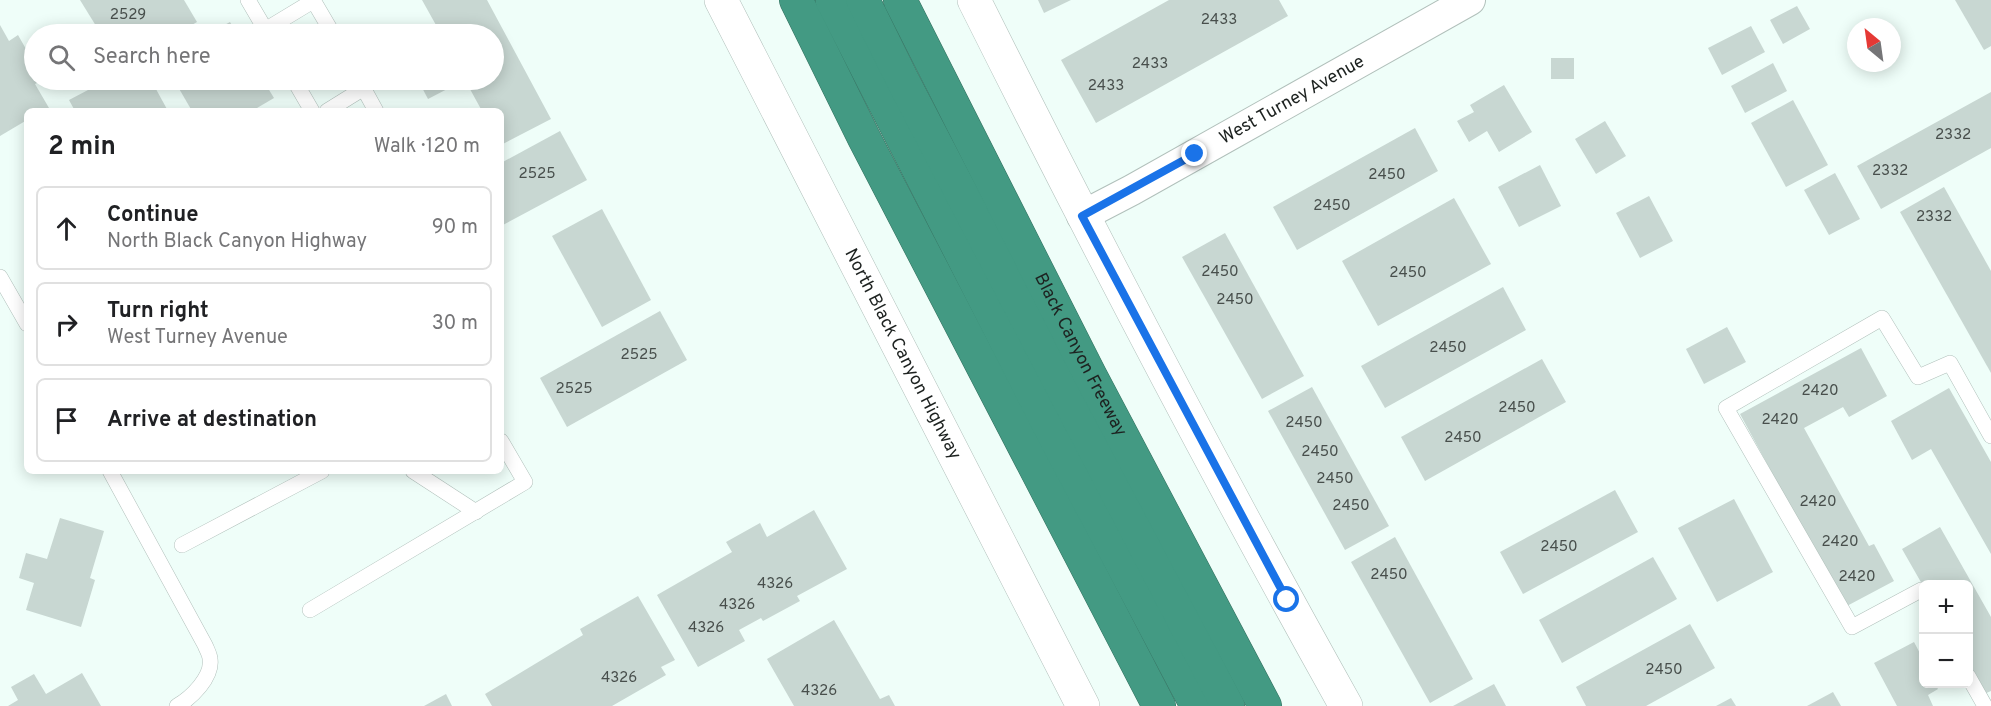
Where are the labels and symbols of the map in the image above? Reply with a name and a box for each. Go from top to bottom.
house number: 2529 [110,6,146,25]
house number: 2433 [1201,11,1237,30]
north arrow [1847,18,1901,72]
street label: West Turney Avenue [1215,50,1369,150]
house number: 2433 [1132,55,1168,74]
house number: 2433 [1088,77,1124,96]
house number: 2332 [1935,126,1971,145]
route end [1181,140,1207,166]
house number: 2332 [1872,162,1908,181]
house number: 2525 [519,165,555,184]
house number: 2450 [1368,166,1406,185]
house number: 2450 [1313,197,1351,216]
house number: 2332 [1916,208,1952,227]
street label: North Black Canyon Highway [839,245,966,464]
house number: 2450 [1201,263,1239,282]
house number: 2450 [1389,264,1427,283]
street label: Black Canyon Freeway [1029,269,1132,441]
house number: 2450 [1216,291,1254,310]
house number: 2450 [1429,339,1467,358]
house number: 2525 [621,346,657,365]
house number: 2525 [556,380,592,399]
house number: 2420 [1801,382,1839,401]
house number: 2450 [1498,399,1536,418]
house number: 2420 [1761,411,1799,430]
house number: 2450 [1285,414,1323,433]
house number: 2450 [1444,429,1482,448]
house number: 2450 [1301,443,1339,462]
house number: 2450 [1316,470,1354,489]
house number: 2420 [1799,493,1837,512]
house number: 2450 [1332,497,1370,516]
house number: 2420 [1821,533,1859,552]
house number: 2450 [1540,538,1578,557]
house number: 2450 [1370,566,1408,585]
house number: 2420 [1838,568,1876,587]
house number: 4326 [757,575,793,594]
route start [1273,586,1299,612]
house number: 4326 [719,596,755,615]
house number: 4326 [688,619,724,638]
house number: 2450 [1645,661,1683,680]
house number: 4326 [601,669,637,688]
house number: 4326 [801,682,837,701]

